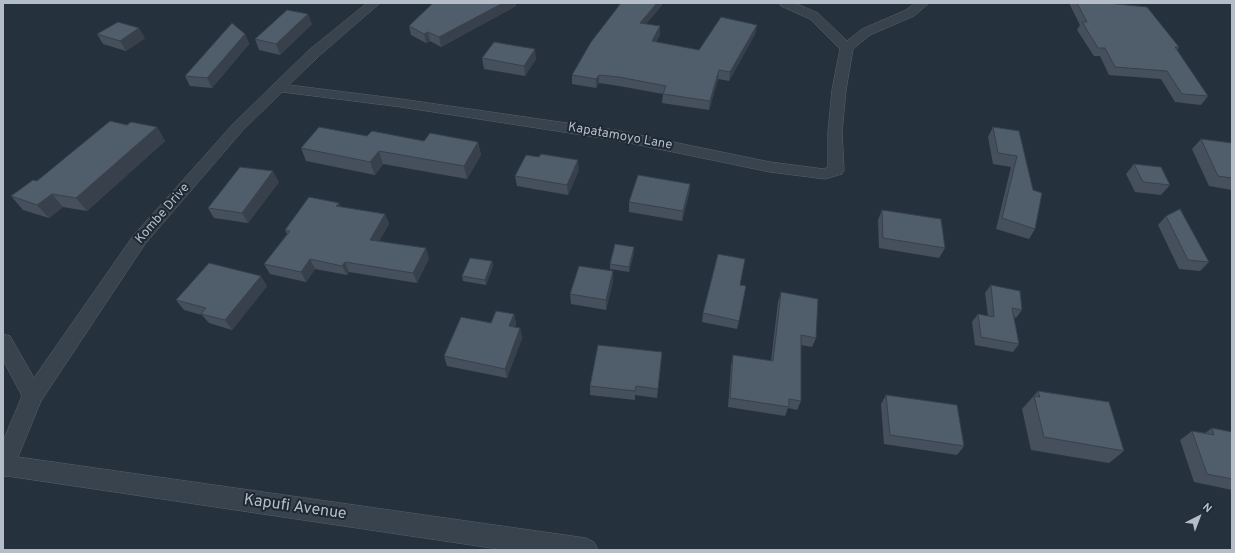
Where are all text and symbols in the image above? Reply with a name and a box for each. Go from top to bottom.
street label: Kapatamoyo Lane [567,120,673,154]
street label: Kombe Drive [133,181,193,247]
street label: Kapufi Avenue [242,491,348,525]
north arrow [1179,497,1219,537]
text: N [1199,500,1215,516]

